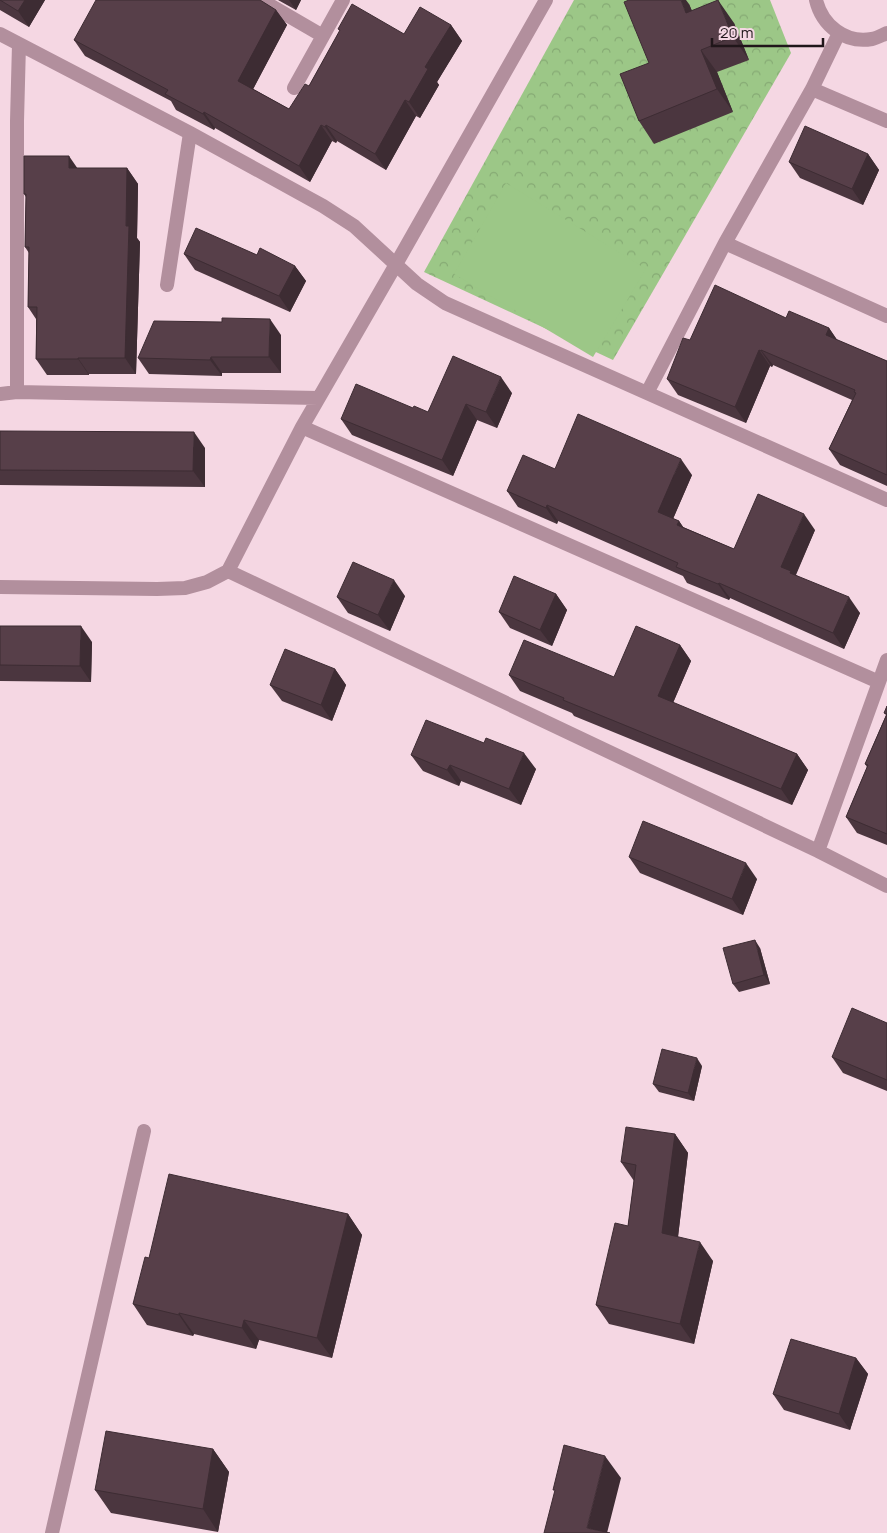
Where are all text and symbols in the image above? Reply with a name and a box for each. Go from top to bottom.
scale bar [712,15,823,47]
text: 20 m [720,22,753,43]

